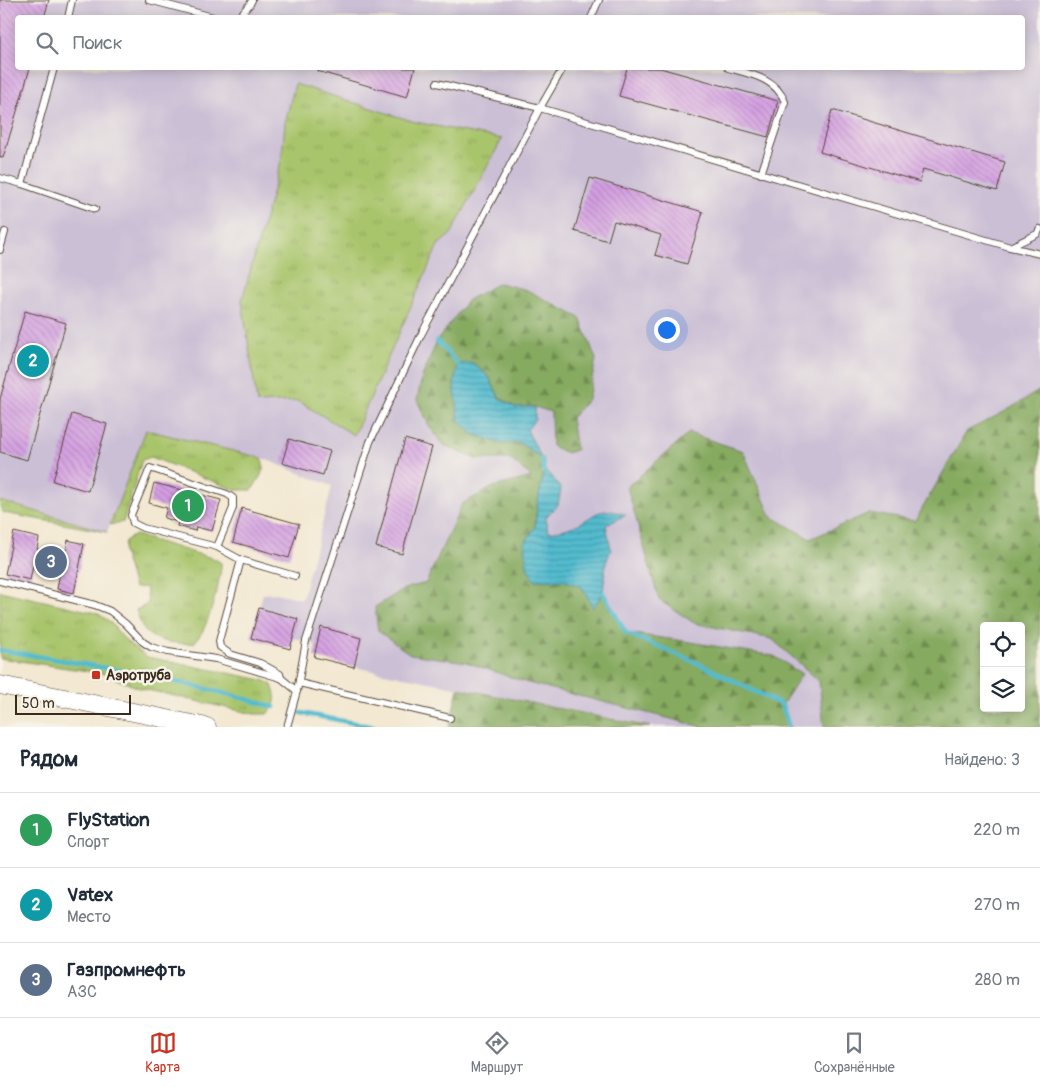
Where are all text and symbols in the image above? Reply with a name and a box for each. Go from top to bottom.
search box [15,15,1025,70]
icon: search [33,29,61,57]
text: Поиск [73,31,123,55]
your location [654,317,680,343]
pin: 2 [17,342,49,380]
pin: 1 [172,487,204,525]
pin: 3 [35,543,67,581]
map controls [980,622,1025,712]
button: locate [980,622,1025,667]
place label: Аэротруба [106,667,171,684]
button: layers [980,667,1025,712]
marker: Аэротруба [90,669,102,681]
scale bar [15,692,131,715]
text: 50 m [22,695,55,712]
text: Рядом [20,746,78,773]
text: Найдено: 3 [944,750,1020,770]
text: FlyStation [67,808,150,832]
text: 1 [33,820,39,840]
text: 220 m [974,820,1020,840]
text: Спорт [67,832,109,852]
text: Vatex [67,883,113,907]
text: 2 [32,895,40,915]
text: 270 m [974,895,1020,915]
text: Место [67,907,111,927]
text: Газпромнефть [67,958,186,982]
text: 3 [32,970,40,990]
text: 280 m [974,970,1020,990]
text: АЗС [67,982,97,1002]
tab: Карта [145,1029,180,1076]
tab: Маршрут [471,1029,523,1076]
tab: Сохранённые [814,1029,895,1076]

